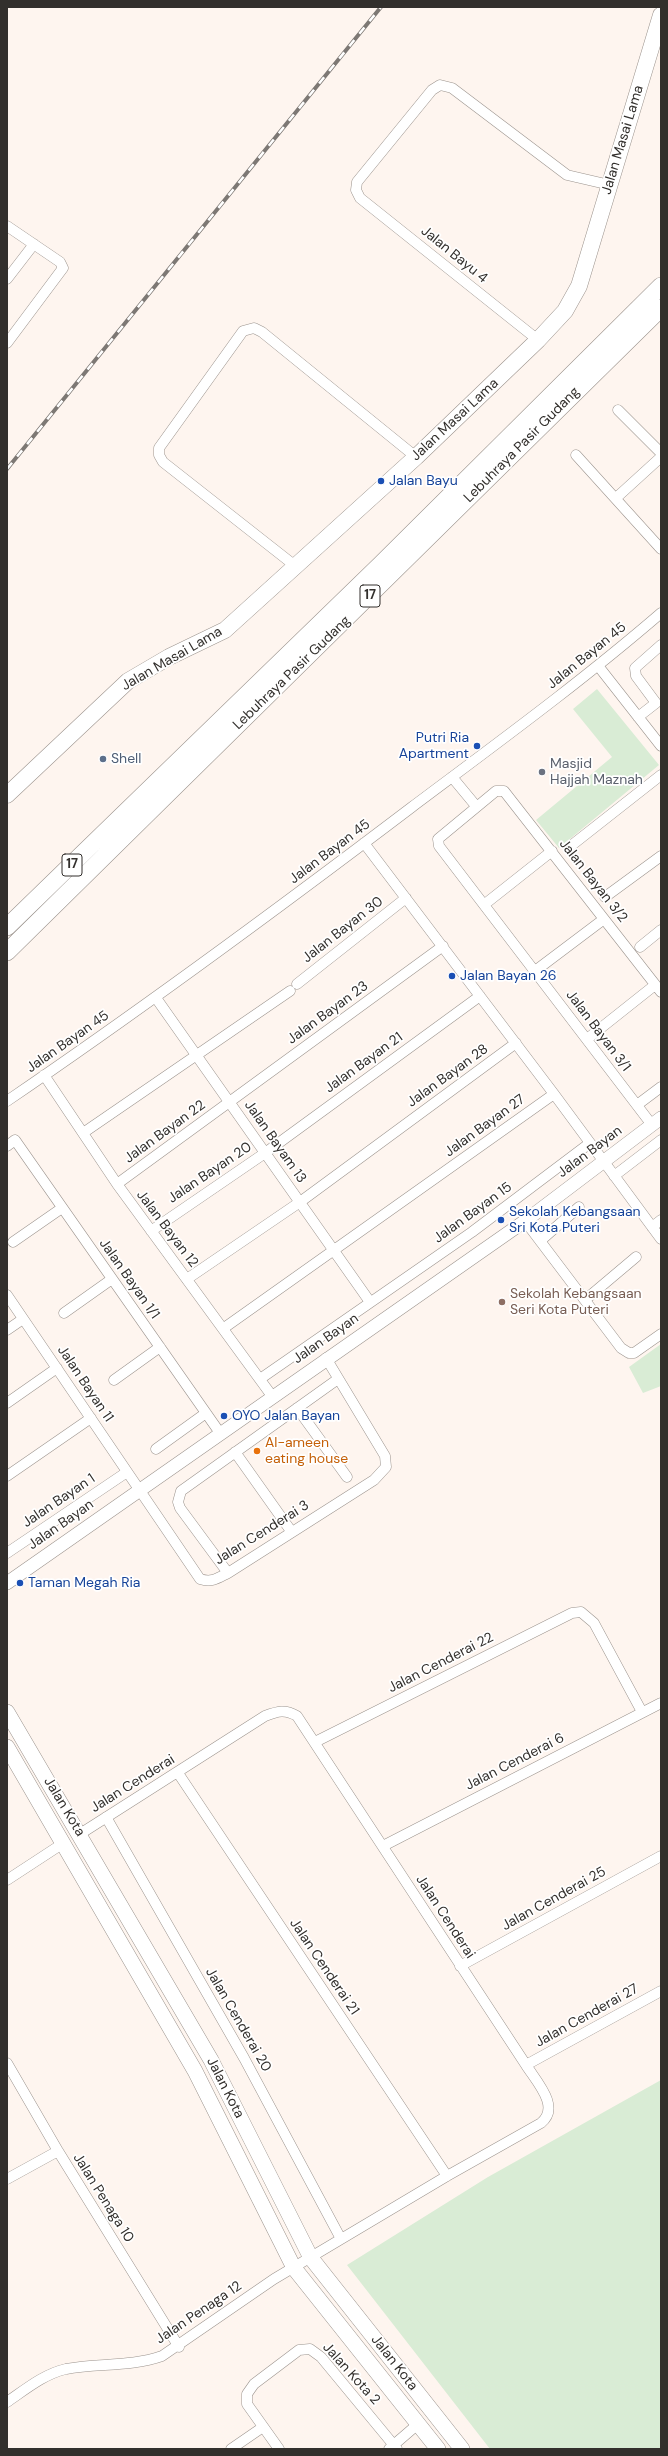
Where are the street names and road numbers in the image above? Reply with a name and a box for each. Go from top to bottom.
street label: Jalan Masai Lama [598,83,648,197]
street label: Jalan Bayu 4 [417,223,491,287]
street label: Jalan Masai Lama [408,375,502,465]
street label: Lebuhraya Pasir Gudang [461,384,583,506]
road number: 17 [360,585,380,607]
street label: Lebuhraya Pasir Gudang [230,613,354,733]
street label: Jalan Bayan 45 [544,619,630,693]
street label: Jalan Masai Lama [119,623,225,695]
street label: Jalan Bayan 45 [286,816,374,888]
street label: Jalan Bayan 3/2 [555,836,631,926]
road number: 17 [62,854,82,876]
street label: Jalan Bayan 30 [299,893,387,967]
street label: Jalan Bayan 23 [284,978,372,1048]
street label: Jalan Bayan 3/1 [562,987,634,1075]
street label: Jalan Bayan 45 [24,1007,112,1077]
street label: Jalan Bayan 21 [322,1029,406,1097]
street label: Jalan Bayan 28 [404,1041,492,1111]
street label: Jalan Bayan 27 [442,1091,528,1161]
street label: Jalan Bayan 22 [121,1097,209,1167]
street label: Jalan Bayam 13 [240,1098,310,1186]
street label: Jalan Bayan [555,1122,625,1182]
street label: Jalan Bayan 20 [165,1139,255,1207]
street label: Jalan Bayan 15 [431,1179,515,1247]
street label: Jalan Bayan 12 [133,1187,201,1271]
street label: Jalan Bayan 1/1 [95,1236,163,1322]
street label: Jalan Bayan [290,1310,362,1368]
street label: Jalan Bayan 11 [53,1343,117,1425]
street label: Jalan Bayan 1 [19,1471,99,1531]
street label: Jalan Bayan [25,1496,97,1554]
street label: Jalan Cenderai 3 [212,1497,312,1569]
street label: Jalan Cenderai 22 [386,1629,496,1697]
street label: Jalan Cenderai 6 [463,1730,567,1794]
street label: Jalan Cenderai [88,1751,178,1817]
street label: Jalan Kota [40,1774,88,1840]
street label: Jalan Cenderai 25 [499,1863,609,1935]
street label: Jalan Cenderai [412,1872,478,1962]
street label: Jalan Cenderai 21 [286,1916,362,2018]
street label: Jalan Cenderai 20 [201,1965,275,2075]
street label: Jalan Cenderai 27 [533,1981,641,2051]
street label: Jalan Kota [203,2055,247,2121]
street label: Jalan Penaga 10 [69,2150,137,2246]
street label: Jalan Penaga 12 [153,2278,245,2348]
street label: Jalan Kota [367,2332,421,2394]
street label: Jalan Kota 2 [319,2339,383,2409]

